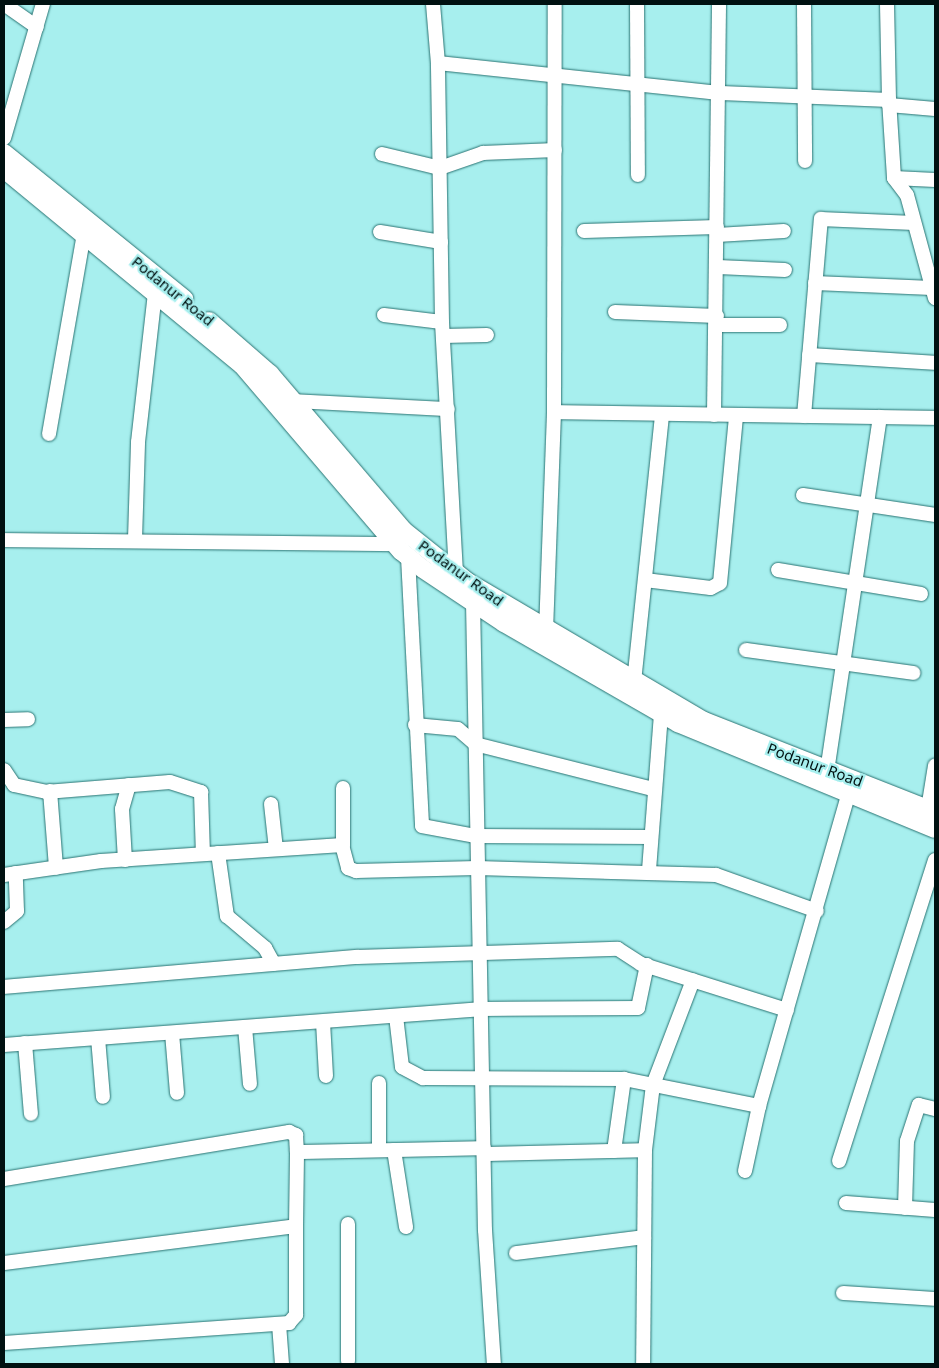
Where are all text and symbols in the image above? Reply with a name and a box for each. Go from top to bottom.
street label: Podanur Road [128,252,218,330]
street label: Podanur Road [415,536,507,610]
street label: Podanur Road [765,739,865,791]

